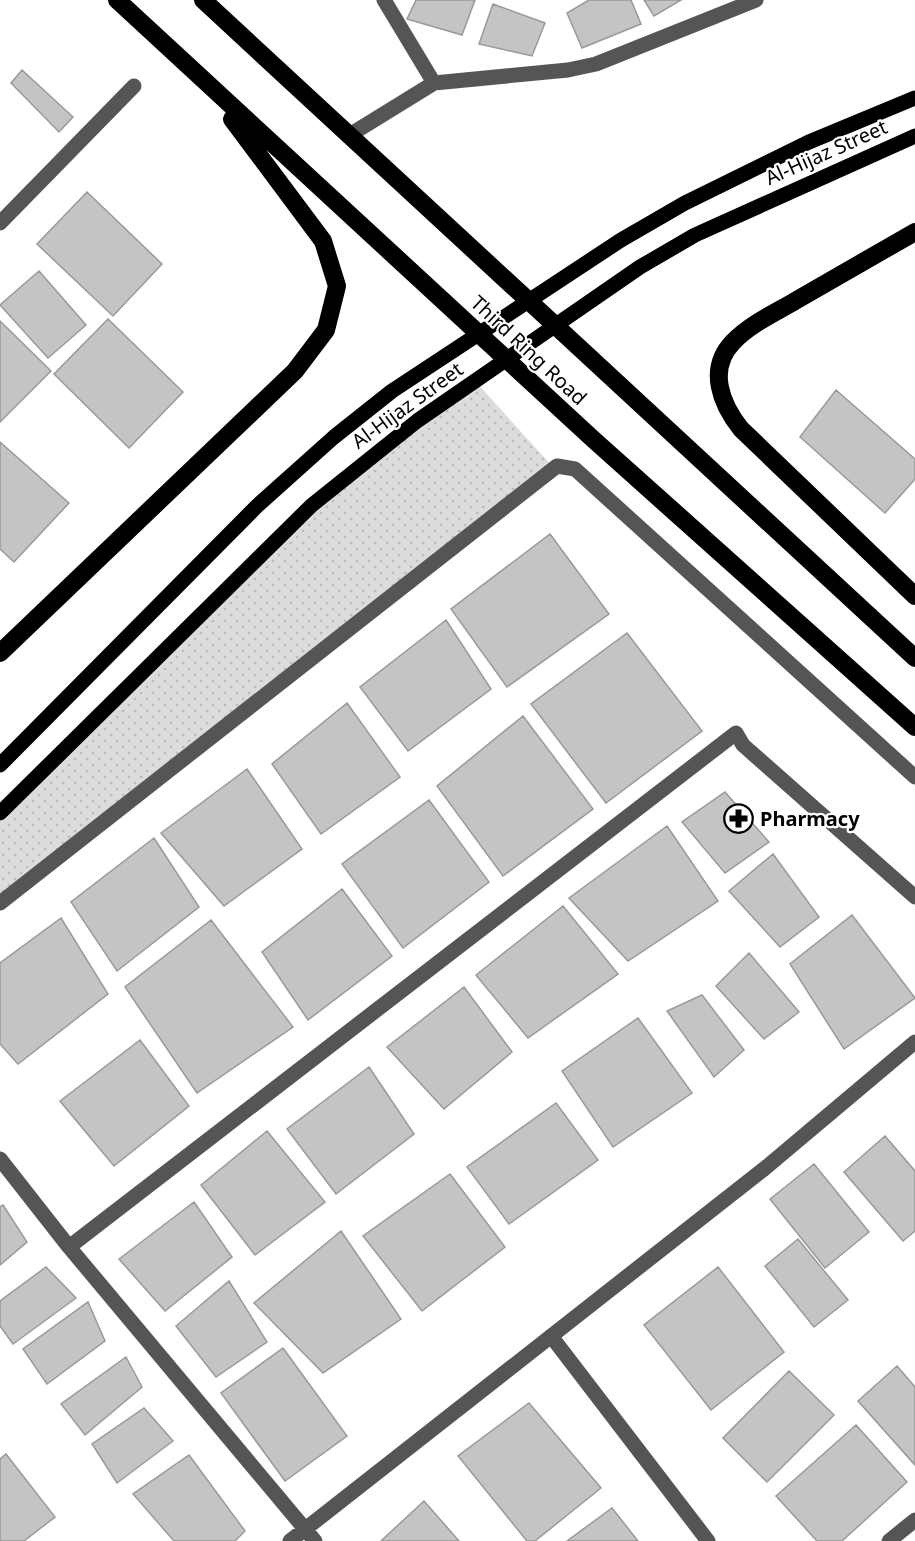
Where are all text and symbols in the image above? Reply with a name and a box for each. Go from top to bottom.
street label: Al-Hijaz Street [761,113,891,191]
street label: Third Ring Road [465,289,593,411]
street label: Al-Hijaz Street [346,356,468,454]
pharmacy icon: Pharmacy [723,802,755,834]
place label: Pharmacy [760,805,860,832]

